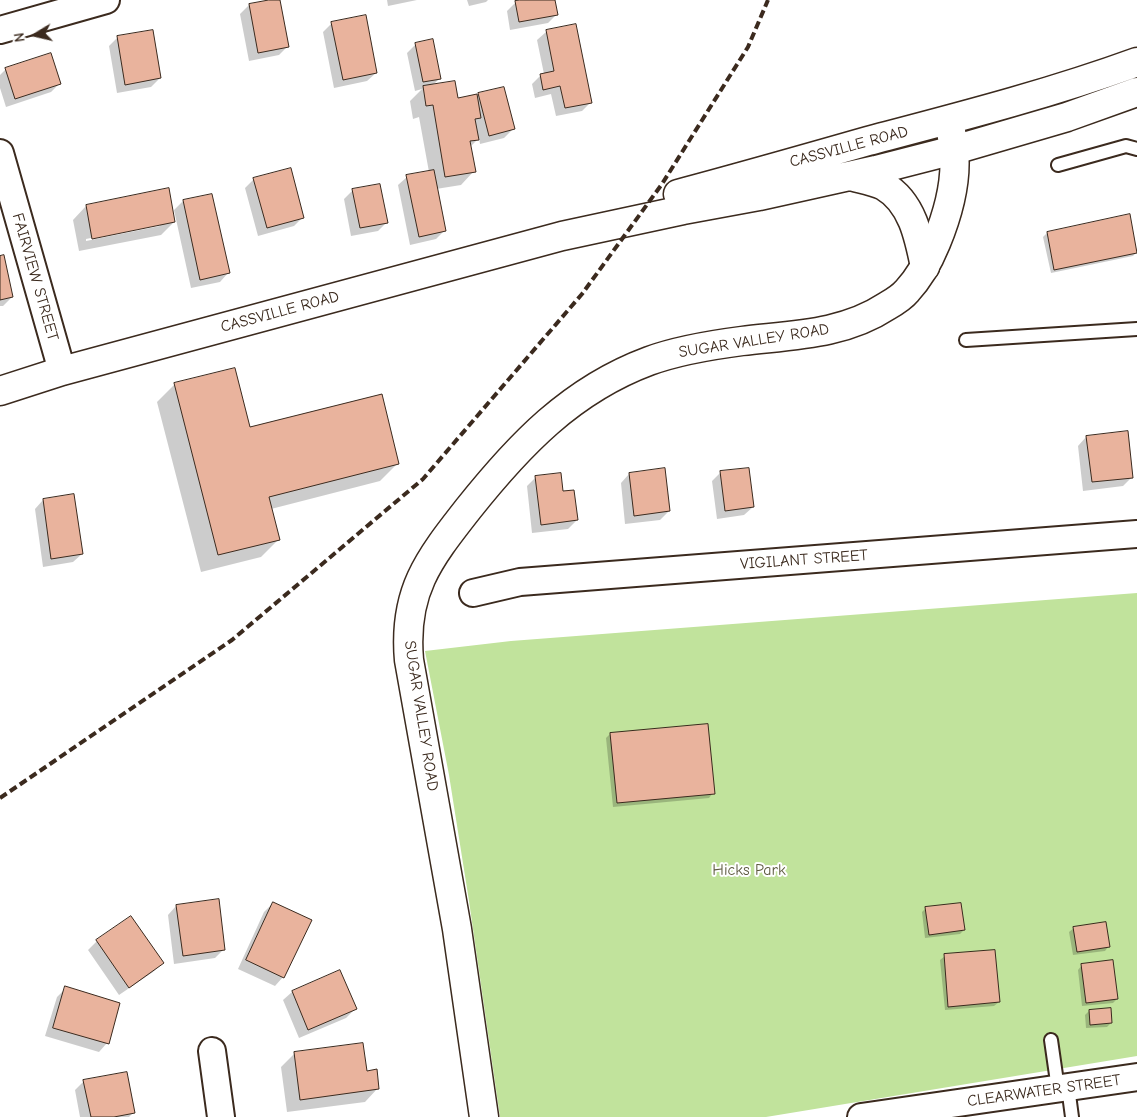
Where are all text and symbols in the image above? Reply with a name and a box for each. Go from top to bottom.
north arrow [10,10,60,60]
text: N [11,32,29,43]
street label: CASSVILLE ROAD [788,122,910,172]
street label: FAIRVIEW STREET [8,211,62,343]
street label: CASSVILLE ROAD [219,287,341,337]
street label: SUGAR VALLEY ROAD [677,320,831,362]
street label: VIGILANT STREET [739,546,869,574]
street label: SUGAR VALLEY ROAD [400,639,442,793]
park label: Hicks Park [712,860,786,880]
street label: CLEARWATER STREET [966,1071,1122,1111]

